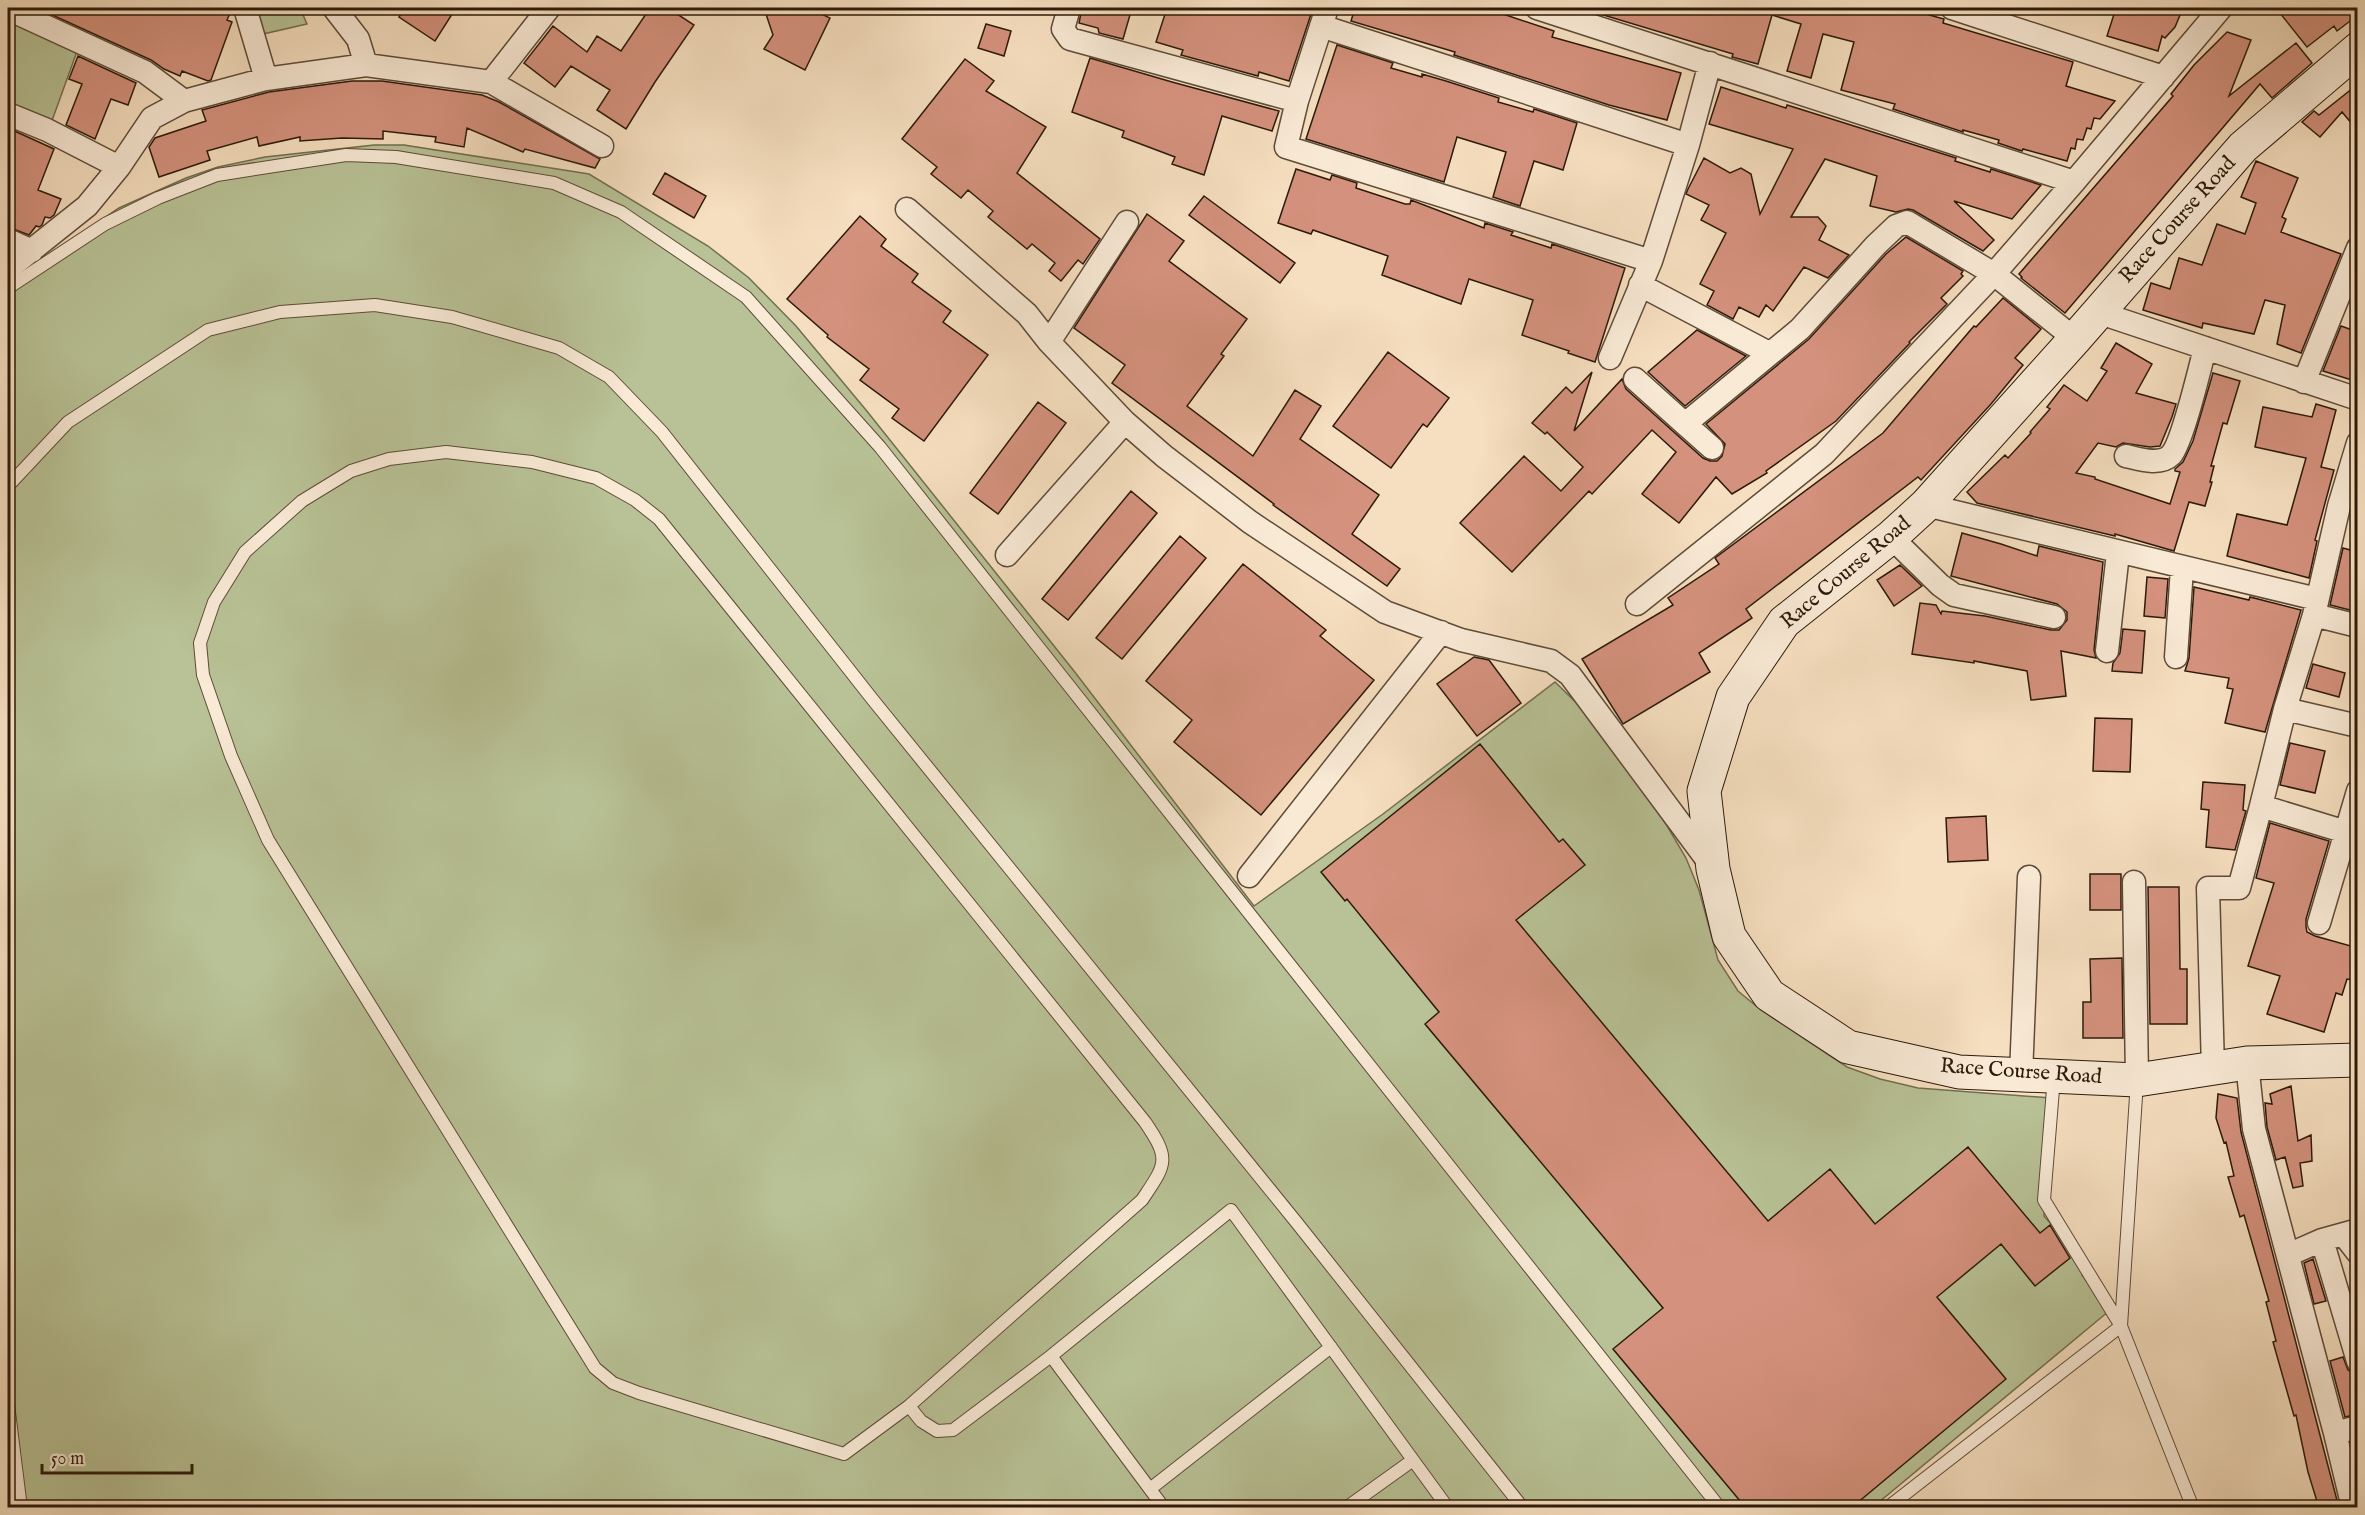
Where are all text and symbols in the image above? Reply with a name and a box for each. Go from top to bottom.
street label: Race Course Road [2114,150,2243,289]
street label: Race Course Road [1775,510,1917,635]
street label: Race Course Road [1939,1053,2104,1091]
scale bar [42,1437,192,1475]
text: 50 m [51,1448,84,1471]

